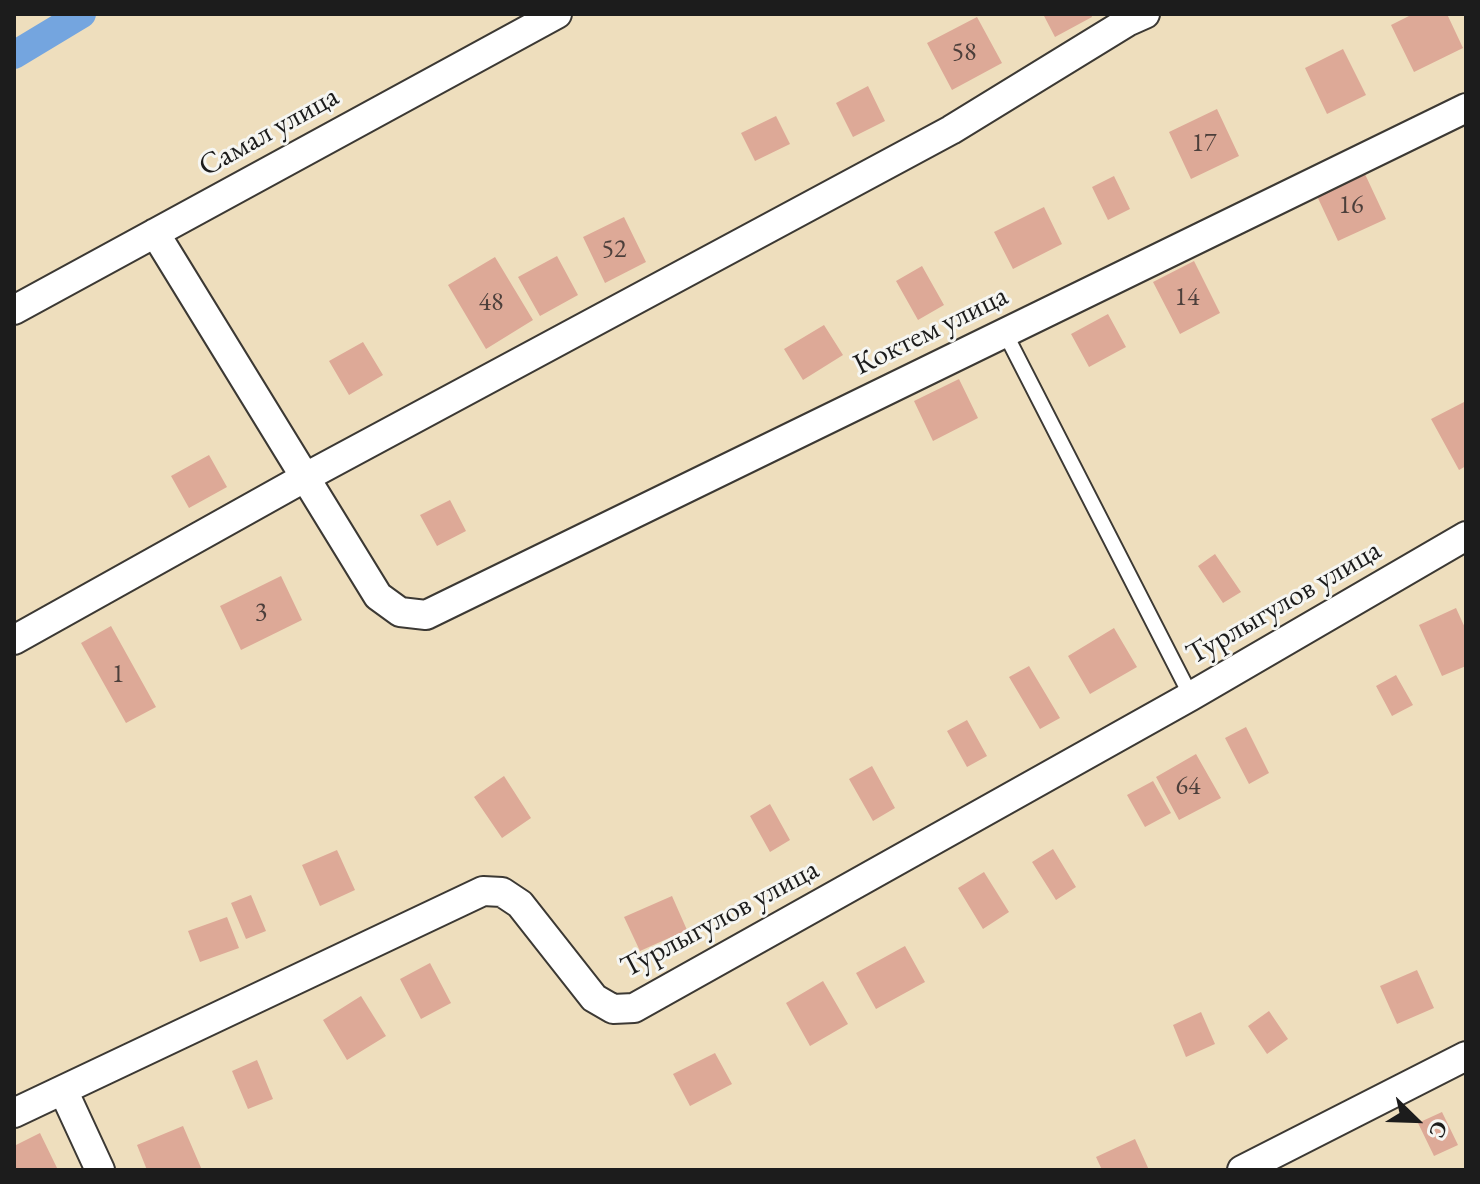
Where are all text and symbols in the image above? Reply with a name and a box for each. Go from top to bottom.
house number: 58 [952,37,976,69]
street label: Самал улица [193,79,345,185]
house number: 17 [1192,128,1216,160]
house number: 16 [1339,190,1363,222]
house number: 52 [602,234,626,266]
street label: Коктем улица [848,278,1014,384]
house number: 14 [1175,282,1199,314]
house number: 48 [479,287,503,319]
street label: Турлыгулов улица [1180,533,1388,673]
house number: 3 [255,597,267,629]
house number: 1 [112,659,124,691]
house number: 64 [1176,771,1200,803]
street label: Турлыгулов улица [615,852,825,986]
north arrow [1376,1080,1456,1160]
text: С [1422,1117,1455,1142]

